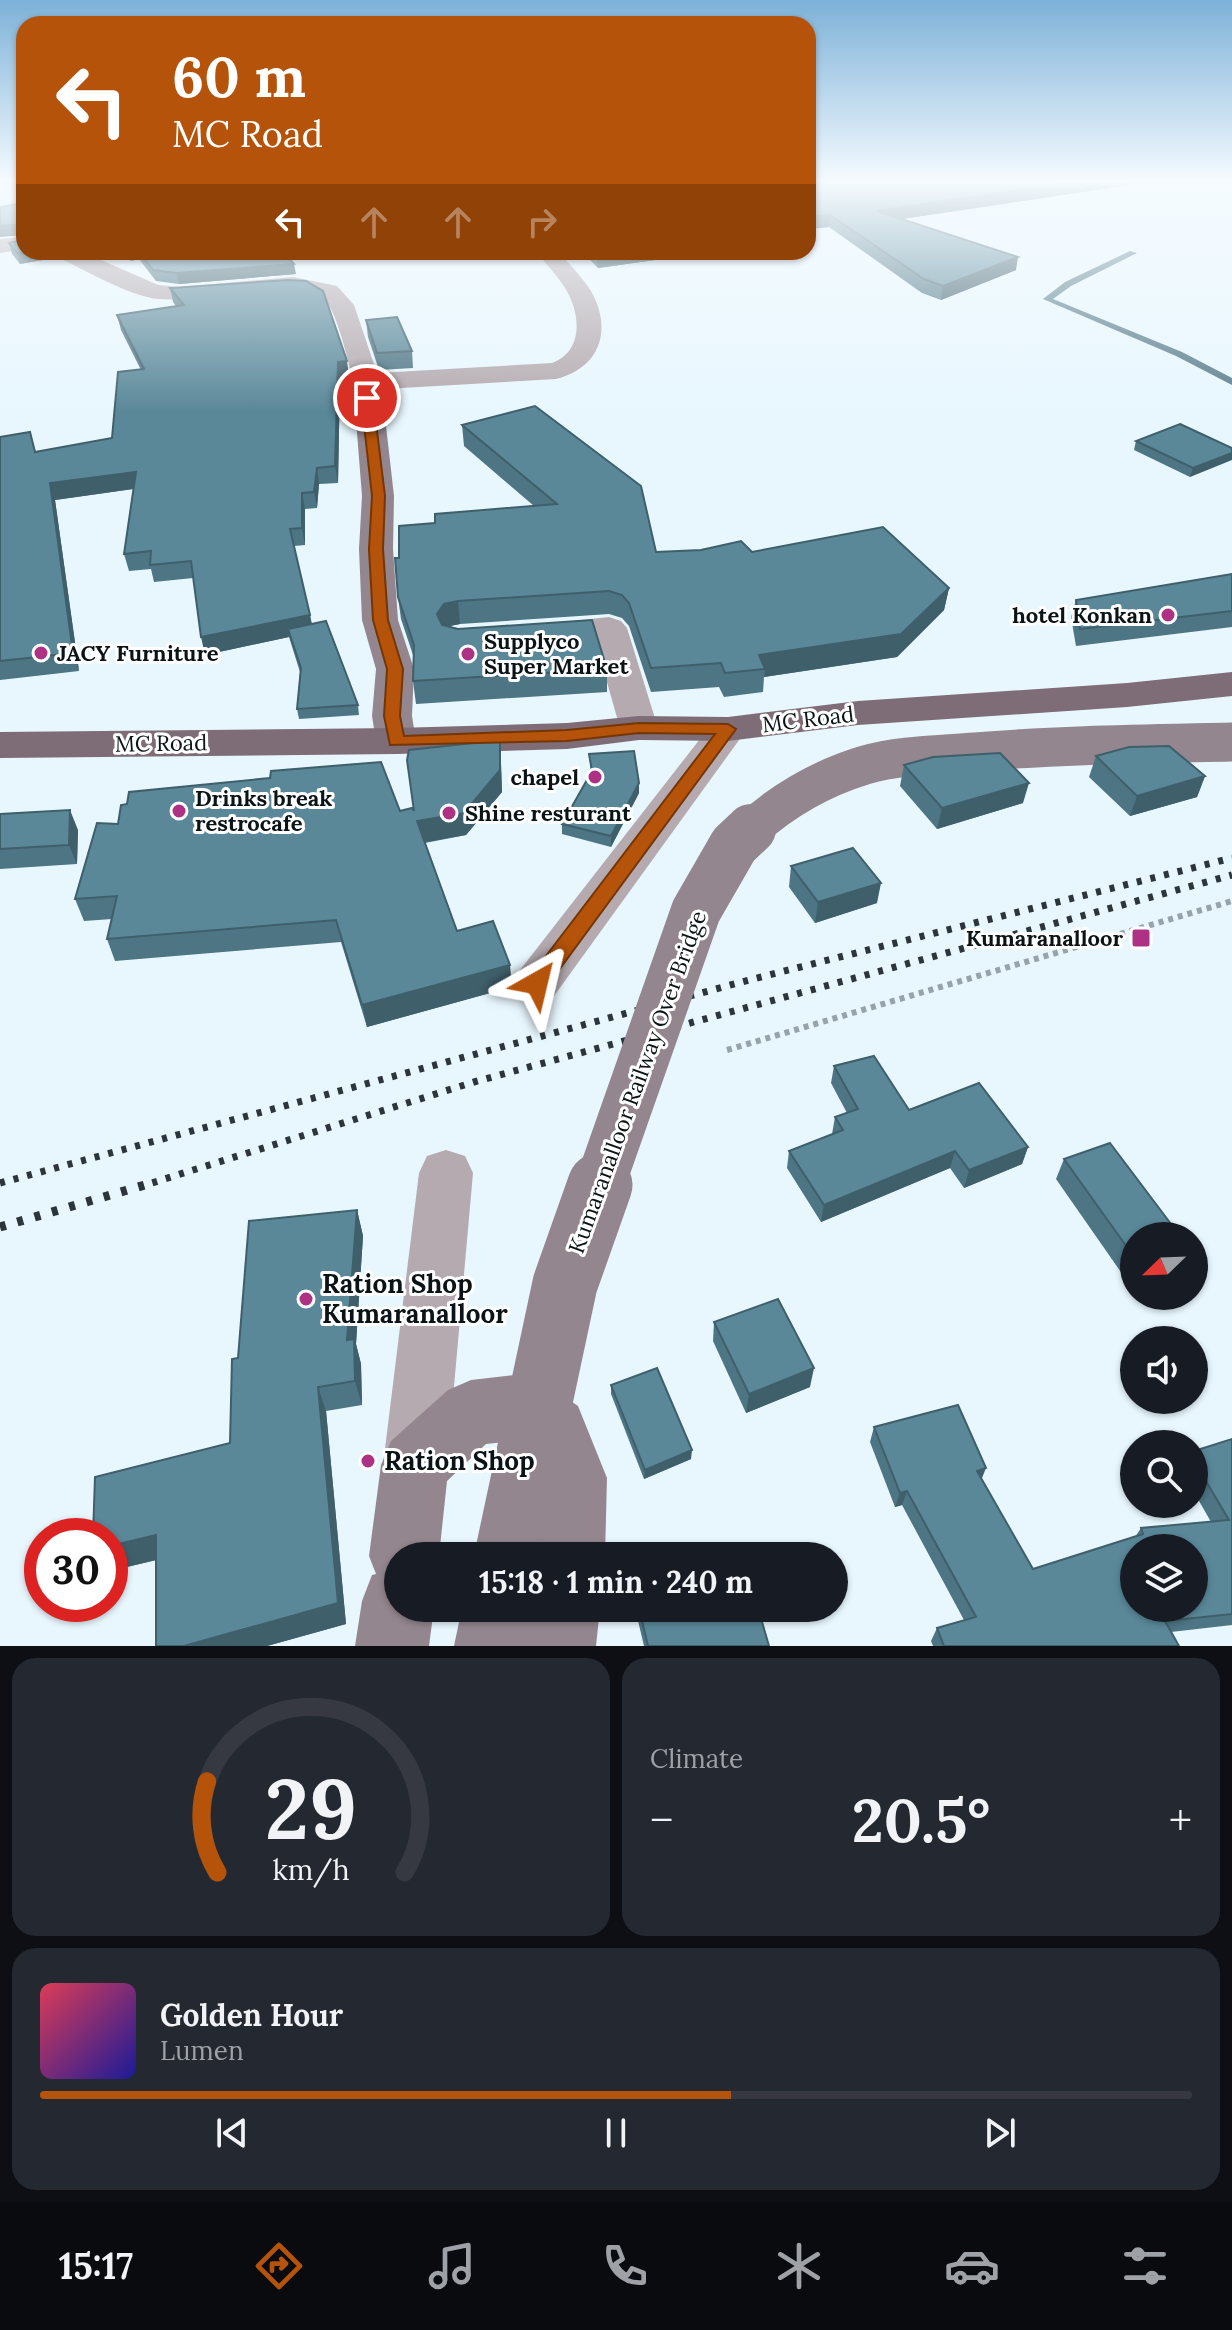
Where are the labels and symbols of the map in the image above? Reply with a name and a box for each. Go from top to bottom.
pin [333,364,401,432]
place label: hotel Konkan [1012,601,1152,629]
marker: hotel Konkan [1159,606,1177,624]
place label: Supplyco Super Market [484,627,629,680]
place label: JACY Furniture [57,639,219,667]
marker: JACY Furniture [32,644,50,662]
marker: Supplyco Super Market [459,645,477,663]
street label: MC Road [760,699,856,739]
street label: MC Road [115,728,207,758]
place label: chapel [510,763,579,791]
marker: chapel [586,768,604,786]
place label: Drinks break restrocafe [195,784,332,837]
place label: Shine resturant [465,799,632,827]
marker: Drinks break restrocafe [170,802,188,820]
marker: Shine resturant [440,804,458,822]
street label: Kumaranalloor Railway Over Bridge [562,907,712,1257]
place label: Kumaranalloor [966,924,1123,952]
marker: Kumaranalloor [1130,927,1152,949]
position arrow [495,941,579,1025]
north arrow [1120,1222,1208,1310]
place label: Ration Shop Kumaranalloor [322,1267,508,1330]
marker: Ration Shop Kumaranalloor [297,1290,315,1308]
place label: Ration Shop [384,1444,535,1477]
marker: Ration Shop [359,1452,377,1470]
speed limit sign: 30 [24,1518,128,1622]

